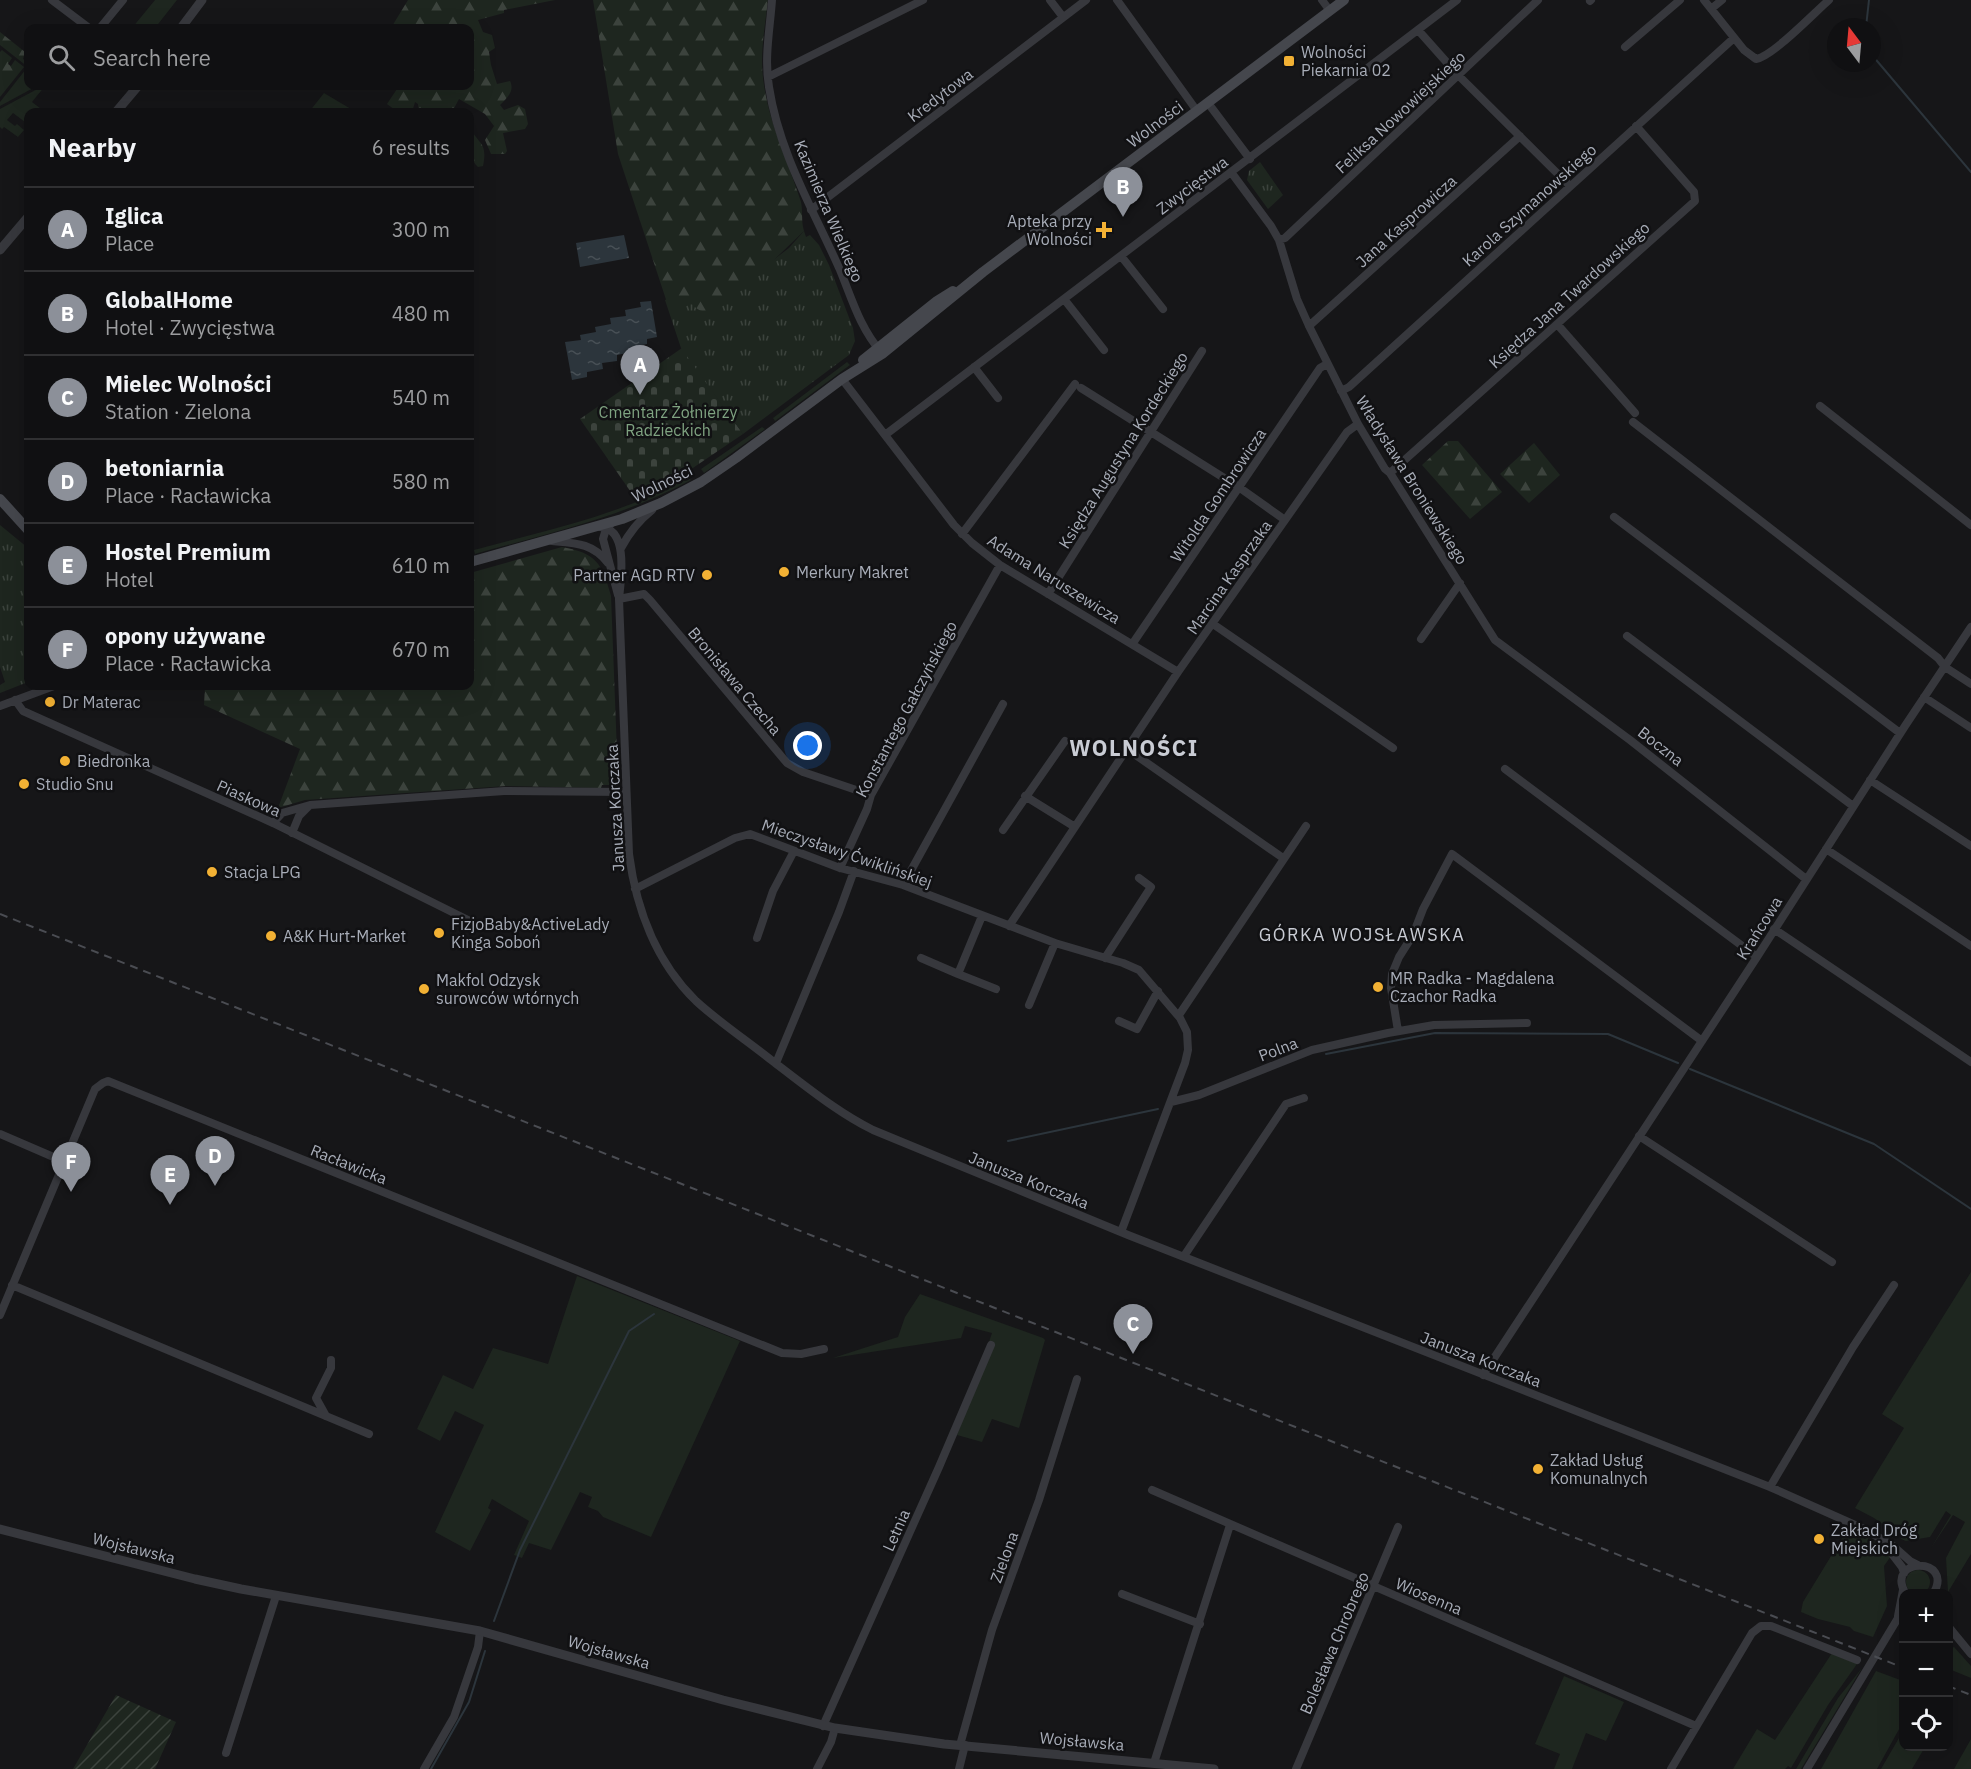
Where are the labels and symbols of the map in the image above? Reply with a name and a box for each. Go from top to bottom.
north arrow [1827,18,1881,72]
place label: Wolności Piekarnia 02 [1301,42,1391,80]
street label: Feliksa Nowowiejskiego [1331,46,1469,178]
marker: Wolności Piekarnia 02 [1282,54,1296,68]
street label: Kredytowa [903,64,977,126]
street label: Wolności [1123,96,1187,152]
street label: Kazimierza Wielkiego [790,137,868,285]
street label: Karola Szymanowskiego [1458,139,1600,271]
street label: Zwycięstwa [1152,151,1232,218]
pin: B [1104,168,1142,217]
street label: Jana Kasprowicza [1352,170,1461,271]
place label: Apteka przy Wolności [1007,211,1092,249]
street label: Księdza Jana Twardowskiego [1484,217,1654,373]
marker: Apteka przy Wolności [1097,223,1111,237]
pin: A [620,346,660,395]
street label: Księdza Augustyna Kordeckiego [1054,348,1192,552]
street label: Władysława Broniewskiego [1352,392,1472,568]
park label: Cmentarz Żołnierzy Radzieckich [599,402,737,440]
street label: Witolda Gombrowicza [1166,424,1270,566]
street label: Wolności [628,460,696,506]
street label: Marcina Kasprzaka [1182,516,1276,638]
street label: Adama Naruszewicza [984,530,1125,628]
place label: Merkury Makret [796,562,909,582]
place label: Partner AGD RTV [573,565,695,585]
marker: Merkury Makret [777,565,791,579]
marker: Partner AGD RTV [700,568,714,582]
street label: Konstantego Gałczyńskiego [851,617,961,801]
street label: Bronisława Czecha [684,623,786,740]
place label: Dr Materac [62,692,141,712]
marker: Dr Materac [43,695,57,709]
street label: Boczna [1634,722,1688,770]
your location [793,731,822,760]
district label: WOLNOŚCI [1069,733,1199,762]
street label: Janusza Korczaka [602,743,628,872]
place label: Biedronka [77,751,151,771]
marker: Biedronka [58,754,72,768]
place label: Studio Snu [36,774,114,794]
street label: Piaskowa [214,775,284,821]
marker: Studio Snu [17,777,31,791]
street label: Mieczysławy Ćwiklińskiej [759,813,935,892]
place label: Stacja LPG [224,862,301,882]
marker: Stacja LPG [205,865,219,879]
street label: Krańcowa [1732,892,1787,963]
place label: FizjoBaby&ActiveLady Kinga Soboń [451,914,610,952]
district label: GÓRKA WOJSŁAWSKA [1259,923,1465,946]
place label: A&K Hurt-Market [283,926,406,946]
marker: FizjoBaby&ActiveLady Kinga Soboń [432,926,446,940]
marker: A&K Hurt-Market [264,929,278,943]
place label: MR Radka - Magdalena Czachor Radka [1390,968,1555,1006]
place label: Makfol Odzysk surowców wtórnych [436,970,579,1008]
marker: MR Radka - Magdalena Czachor Radka [1371,980,1385,994]
marker: Makfol Odzysk surowców wtórnych [417,982,431,996]
street label: Polna [1256,1032,1301,1066]
pin: D [196,1136,234,1186]
street label: Racławicka [308,1140,391,1189]
pin: F [52,1142,90,1192]
street label: Janusza Korczaka [966,1147,1092,1213]
pin: E [150,1156,190,1205]
pin: C [1114,1304,1152,1354]
street label: Janusza Korczaka [1418,1327,1545,1391]
place label: Zakład Usług Komunalnych [1550,1450,1648,1488]
marker: Zakład Usług Komunalnych [1531,1462,1545,1476]
street label: Letnia [878,1505,914,1554]
place label: Zakład Dróg Miejskich [1831,1520,1918,1558]
street label: Wojsławska [91,1528,178,1568]
street label: Zielona [986,1528,1023,1585]
marker: Zakład Dróg Miejskich [1812,1532,1826,1546]
street label: Bolesława Chrobrego [1295,1569,1373,1717]
street label: Wiosenna [1393,1573,1466,1619]
street label: Wojsławska [566,1631,653,1673]
street label: Wojsławska [1039,1727,1125,1755]

